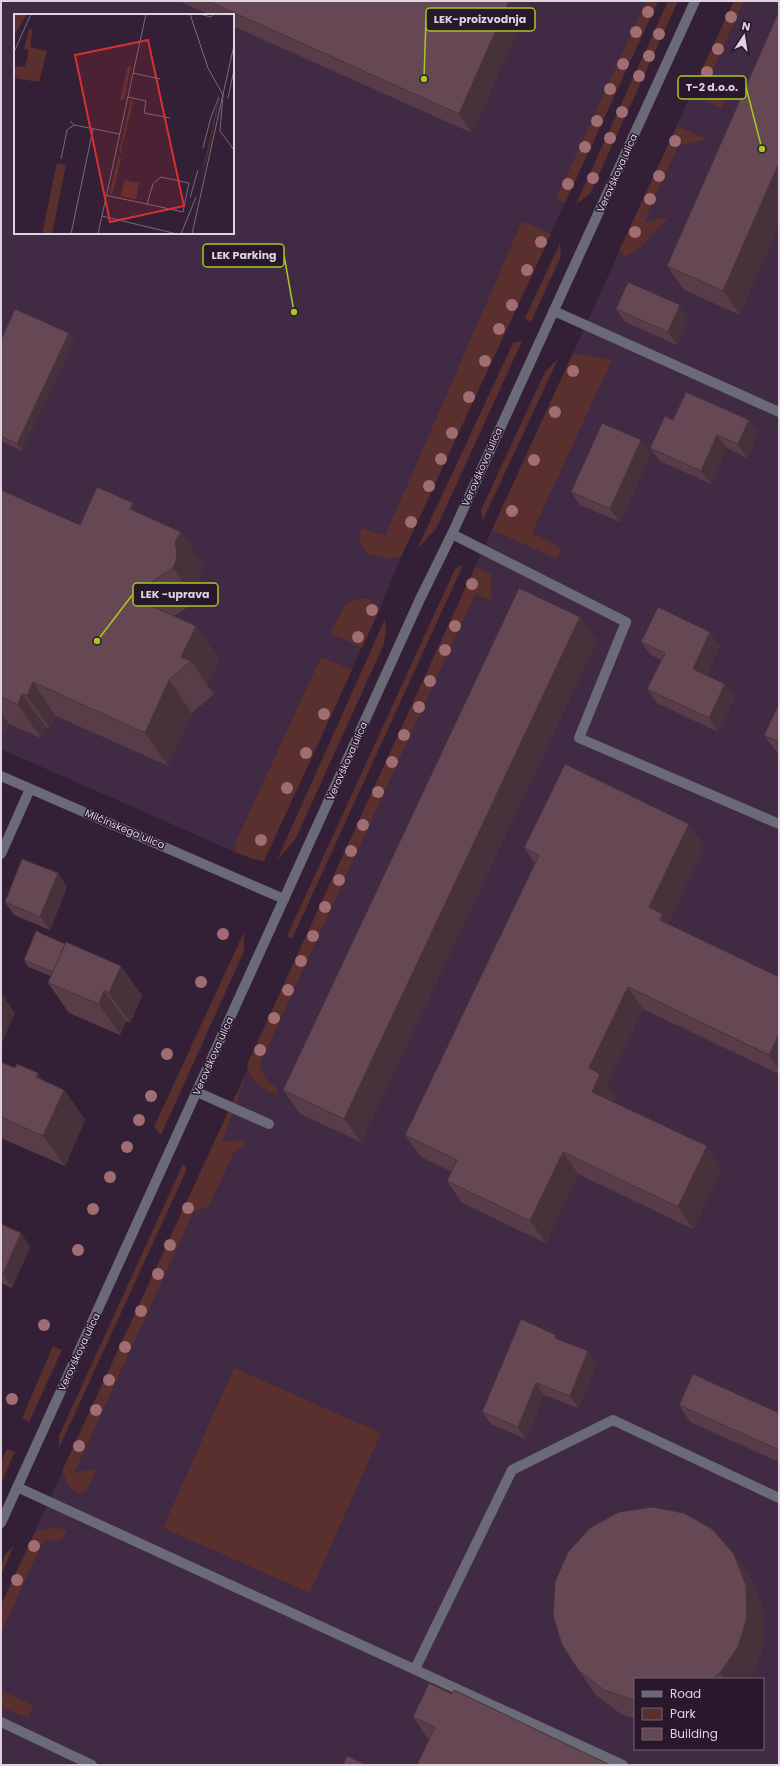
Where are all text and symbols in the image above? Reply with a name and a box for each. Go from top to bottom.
callout: LEK-proizvodnja [426,8,535,31]
text: LEK-proizvodnja [434,11,526,27]
inset map [14,14,234,234]
north arrow [724,16,764,56]
text: N [740,18,752,35]
callout: T-2 d.o.o. [678,76,746,99]
text: T-2 d.o.o. [686,79,738,95]
street label: Verovškova ulica [593,131,641,215]
callout: LEK Parking [203,244,284,267]
text: LEK Parking [211,247,277,263]
street label: Verovškova ulica [458,425,506,509]
callout: LEK -uprava [133,583,218,606]
text: LEK -uprava [141,586,210,602]
street label: Verovškova ulica [323,719,371,803]
street label: Milčinskega ulica [83,805,167,853]
street label: Verovškova ulica [189,1014,237,1098]
street label: Verovškova ulica [54,1310,104,1394]
legend [634,1678,764,1750]
text: Road [670,1685,701,1702]
text: Park [670,1705,697,1722]
text: Building [670,1725,718,1742]

